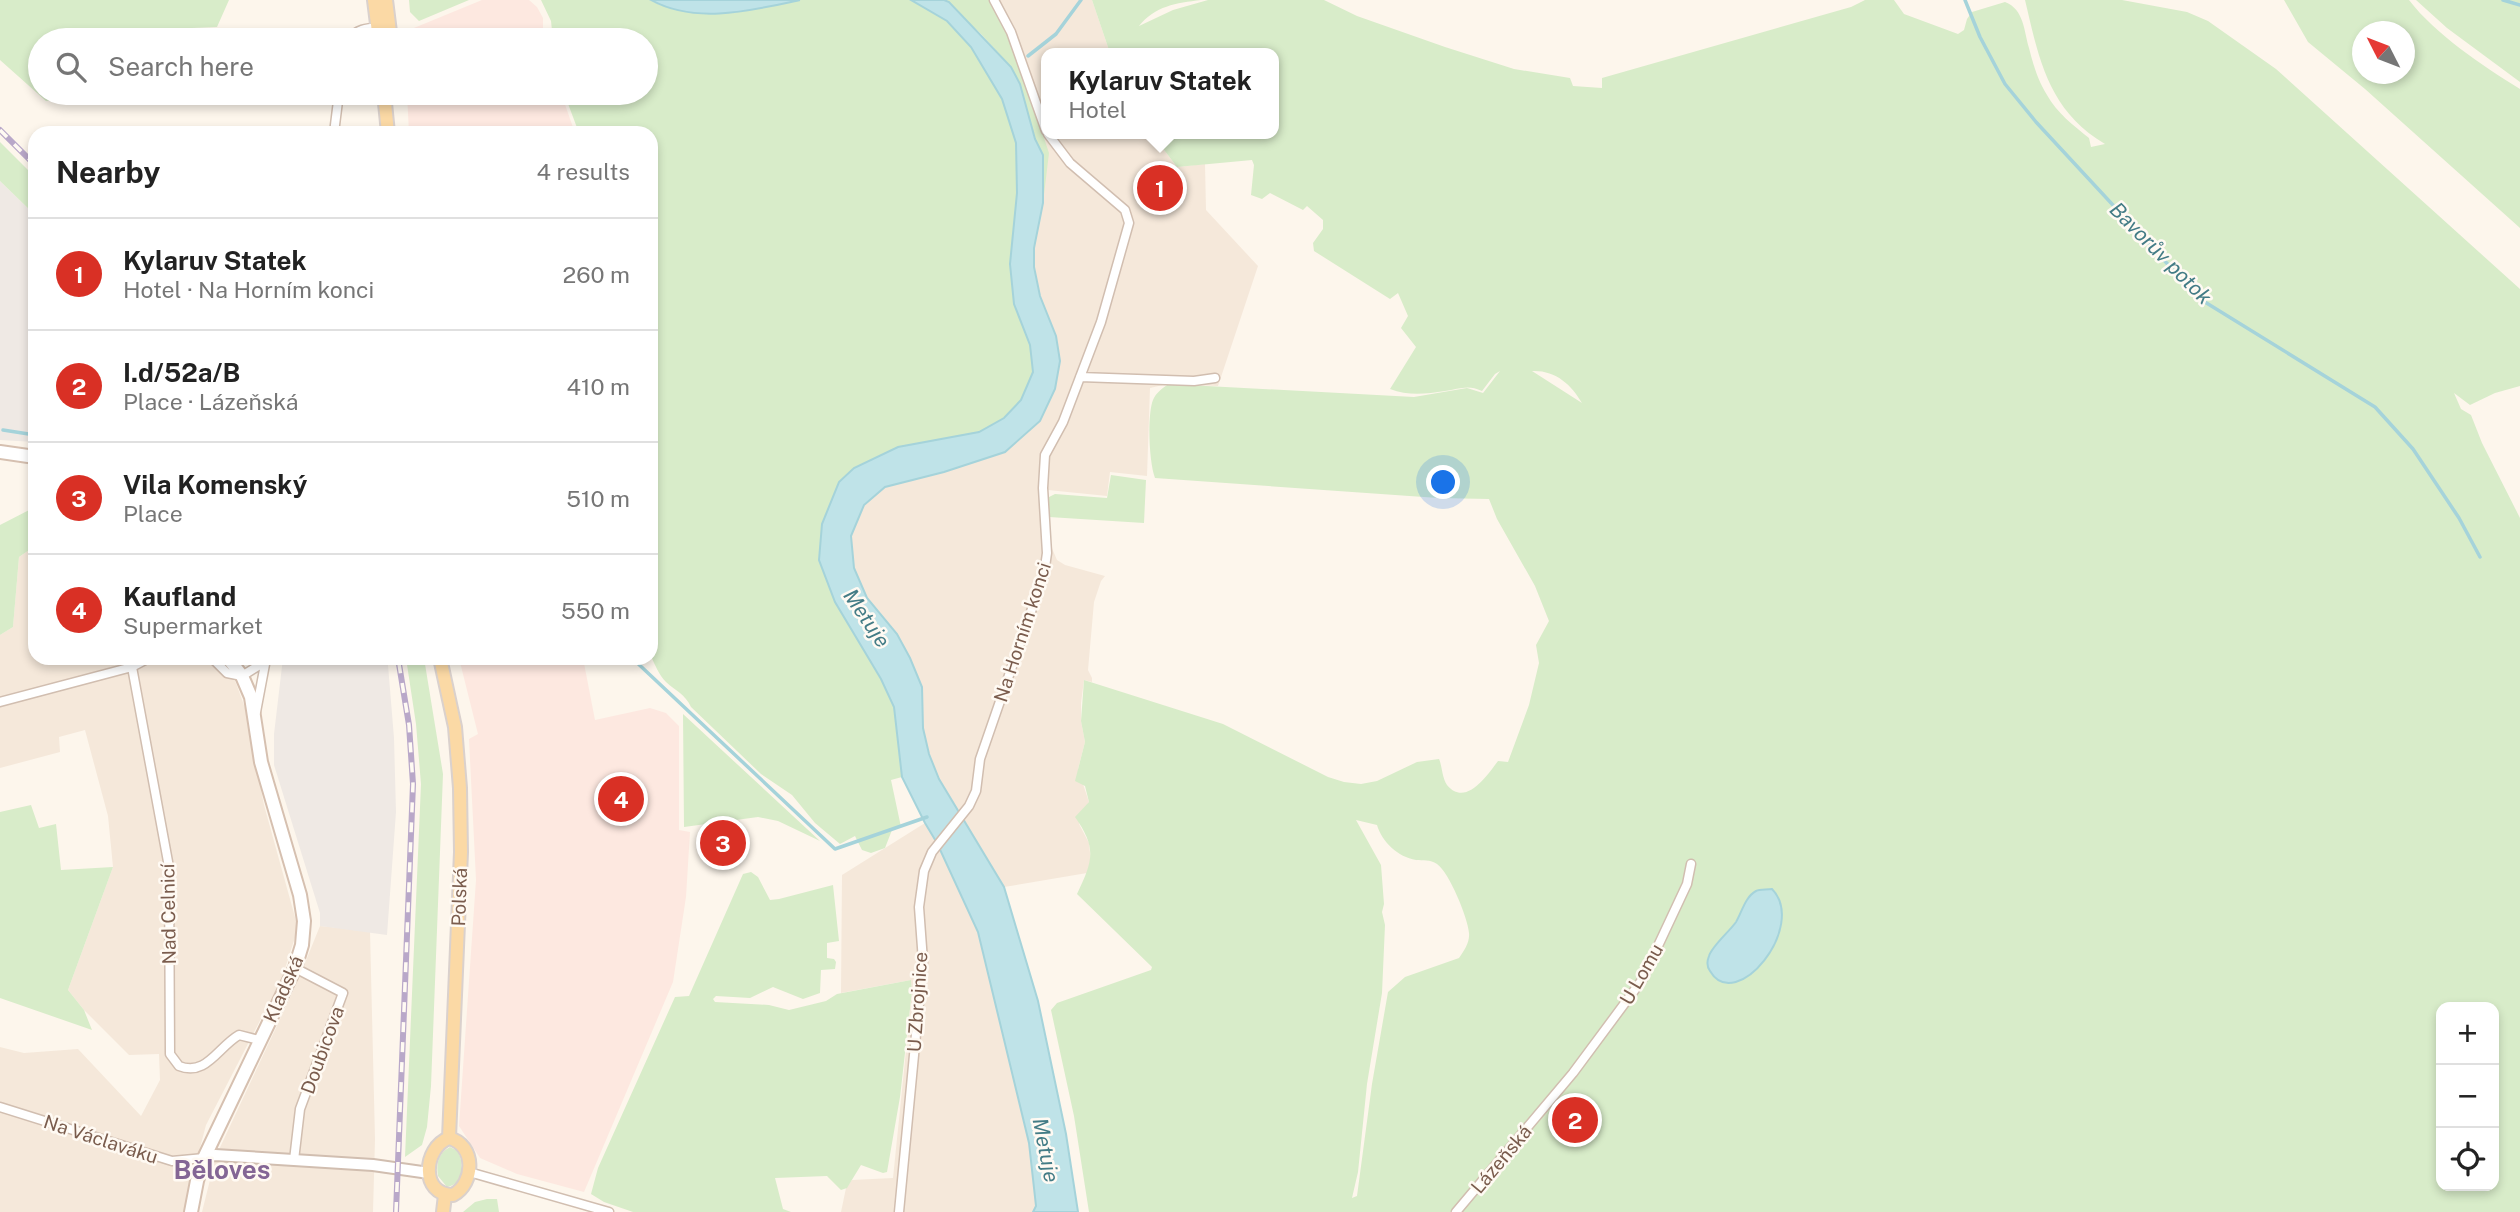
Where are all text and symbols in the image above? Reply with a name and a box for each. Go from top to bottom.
north arrow [2352,21,2415,84]
search box [28,28,658,105]
icon: search [52,48,90,86]
popup [1041,48,1279,139]
text: Search here [108,51,254,82]
text: Kylaruv Statek [1068,65,1252,96]
text: Hotel [1068,96,1127,123]
text: Nearby [56,154,160,190]
text: 4 results [536,158,630,185]
pin: 1 [1137,162,1183,214]
water label: Bavorův potok [2105,197,2218,310]
text: Kylaruv Statek [123,245,307,276]
text: 1 [74,261,84,288]
text: 260 m [563,261,630,288]
text: Hotel · Na Horním konci [123,276,374,303]
text: I.d/52a/B [123,357,240,388]
text: 2 [72,373,86,400]
text: 410 m [567,373,630,400]
text: Place · Lázeňská [123,388,299,415]
your location [1426,465,1460,499]
text: Vila Komenský [123,469,308,500]
text: 3 [71,485,87,512]
text: 510 m [566,485,630,512]
text: Place [123,500,183,527]
street label: Na Horním konci [989,559,1055,705]
text: Kaufland [123,581,236,612]
water label: Metuje [838,584,896,652]
text: 4 [71,597,87,624]
text: 550 m [561,597,630,624]
text: Supermarket [123,612,263,639]
pin: 4 [598,773,644,825]
pin: 3 [700,817,746,869]
street label: Nad Celnicí [156,863,180,965]
street label: Polská [447,867,471,927]
street label: U Lomu [1615,940,1667,1008]
street label: U Zbrojnice [903,951,931,1053]
street label: Kladská [259,952,307,1026]
map controls [2436,1002,2499,1191]
button: + [2436,1002,2499,1065]
street label: Doubicova [296,1003,348,1097]
button: − [2436,1065,2499,1128]
pin: 2 [1552,1094,1598,1146]
street label: Na Václaváku [41,1110,161,1168]
water label: Metuje [1028,1116,1064,1184]
street label: Lázeňská [1466,1120,1536,1198]
button: locate [2436,1128,2499,1191]
district label: Běloves [174,1154,270,1185]

